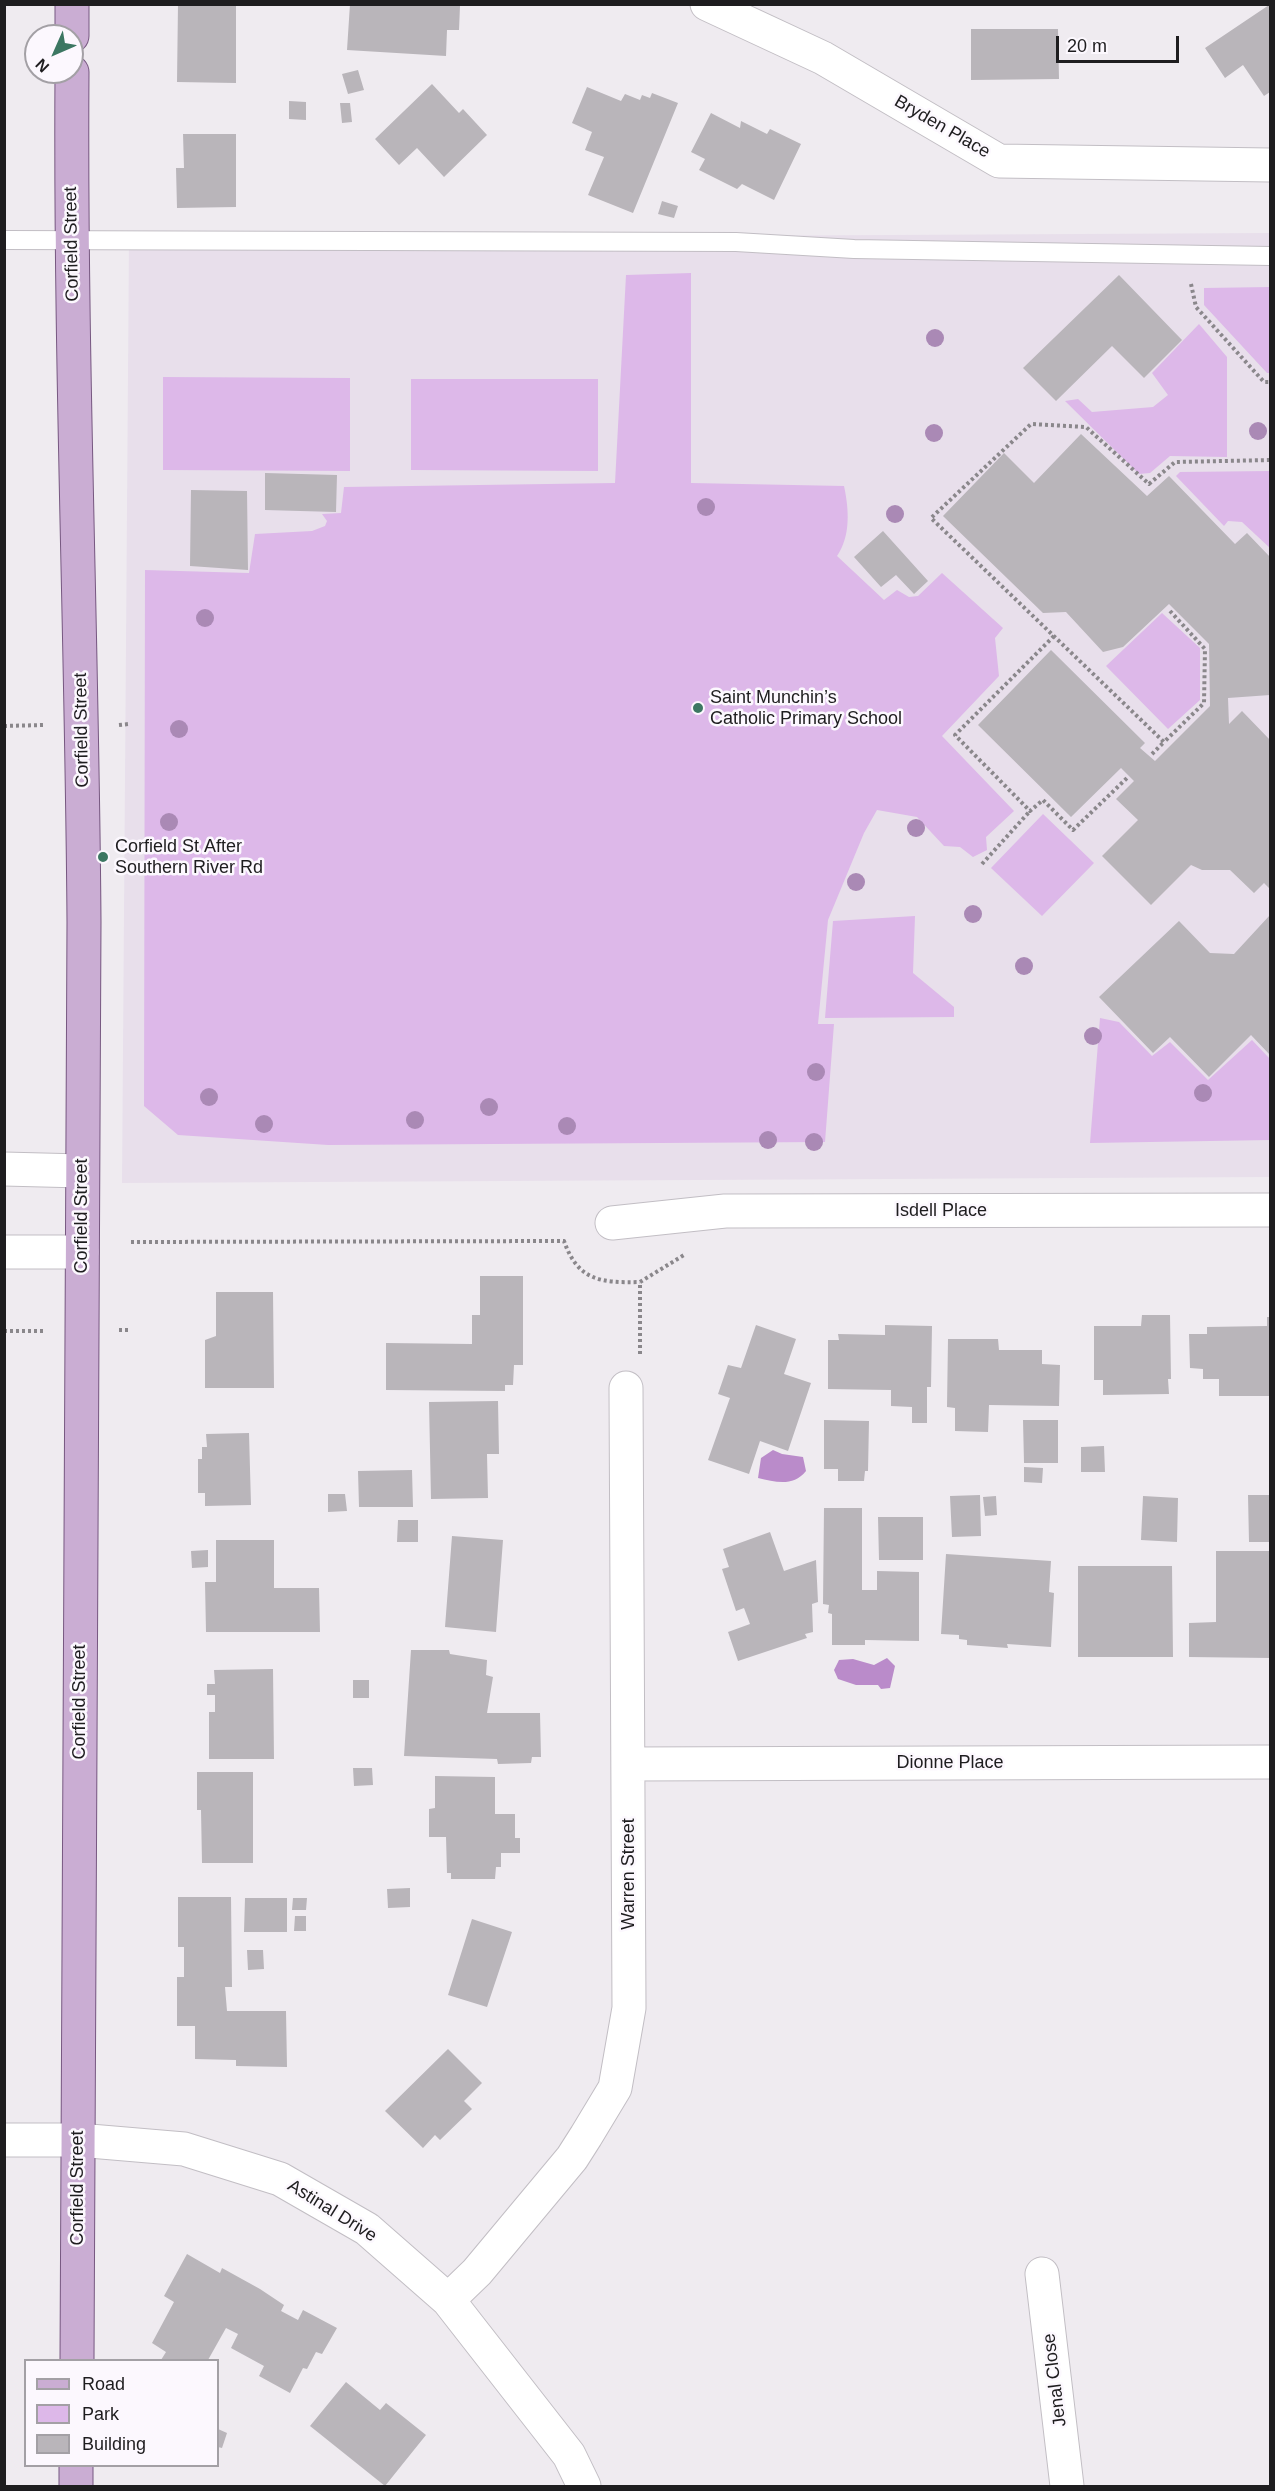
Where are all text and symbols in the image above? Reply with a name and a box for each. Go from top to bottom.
north arrow [24,24,84,84]
scale bar [1059,24,1182,62]
text: 20 m [1067,36,1107,56]
text: N [32,56,52,76]
street label: Bryden Place [890,91,994,163]
street label: Corfield Street [60,186,84,302]
street label: Corfield Street [70,672,94,788]
place label: Saint Munchin’s Catholic Primary School [710,687,902,730]
marker: Saint Munchin’s Catholic Primary School [691,701,705,715]
place label: Corfield St After Southern River Rd [115,836,263,878]
marker: Corfield St After Southern River Rd [96,850,110,864]
street label: Corfield Street [71,1158,93,1274]
street label: Isdell Place [895,1200,987,1222]
street label: Corfield Street [69,1644,91,1760]
street label: Dionne Place [896,1752,1004,1774]
street label: Warren Street [618,1818,640,1930]
street label: Corfield Street [67,2130,89,2246]
street label: Astinal Drive [283,2175,381,2247]
street label: Jenal Close [1039,2332,1071,2428]
legend [24,2359,219,2467]
text: Road [82,2374,125,2394]
text: Park [82,2404,119,2424]
text: Building [82,2434,146,2454]

